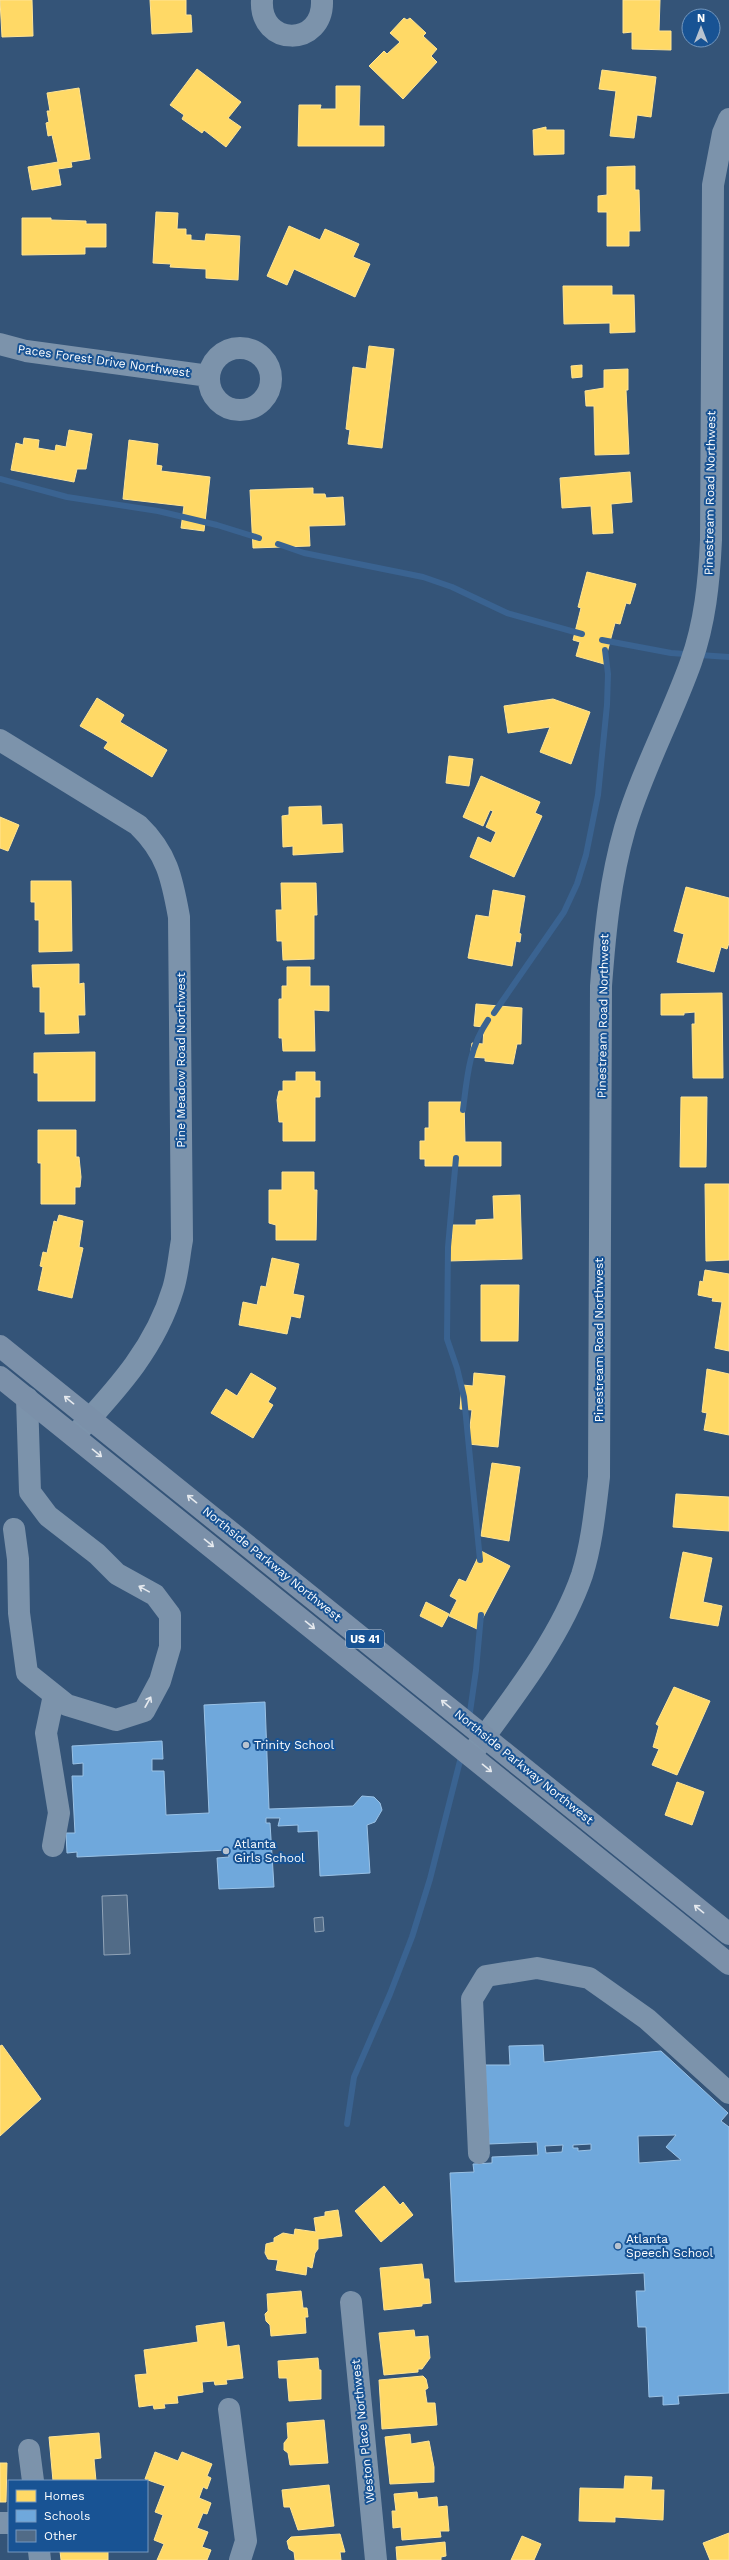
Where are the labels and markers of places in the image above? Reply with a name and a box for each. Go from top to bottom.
place label: Trinity School [254,1738,334,1752]
marker: Trinity School [241,1740,251,1750]
place label: Atlanta Girls School [234,1837,305,1865]
marker: Atlanta Girls School [221,1846,231,1856]
place label: Atlanta Speech School [626,2232,713,2260]
marker: Atlanta Speech School [613,2241,623,2251]

